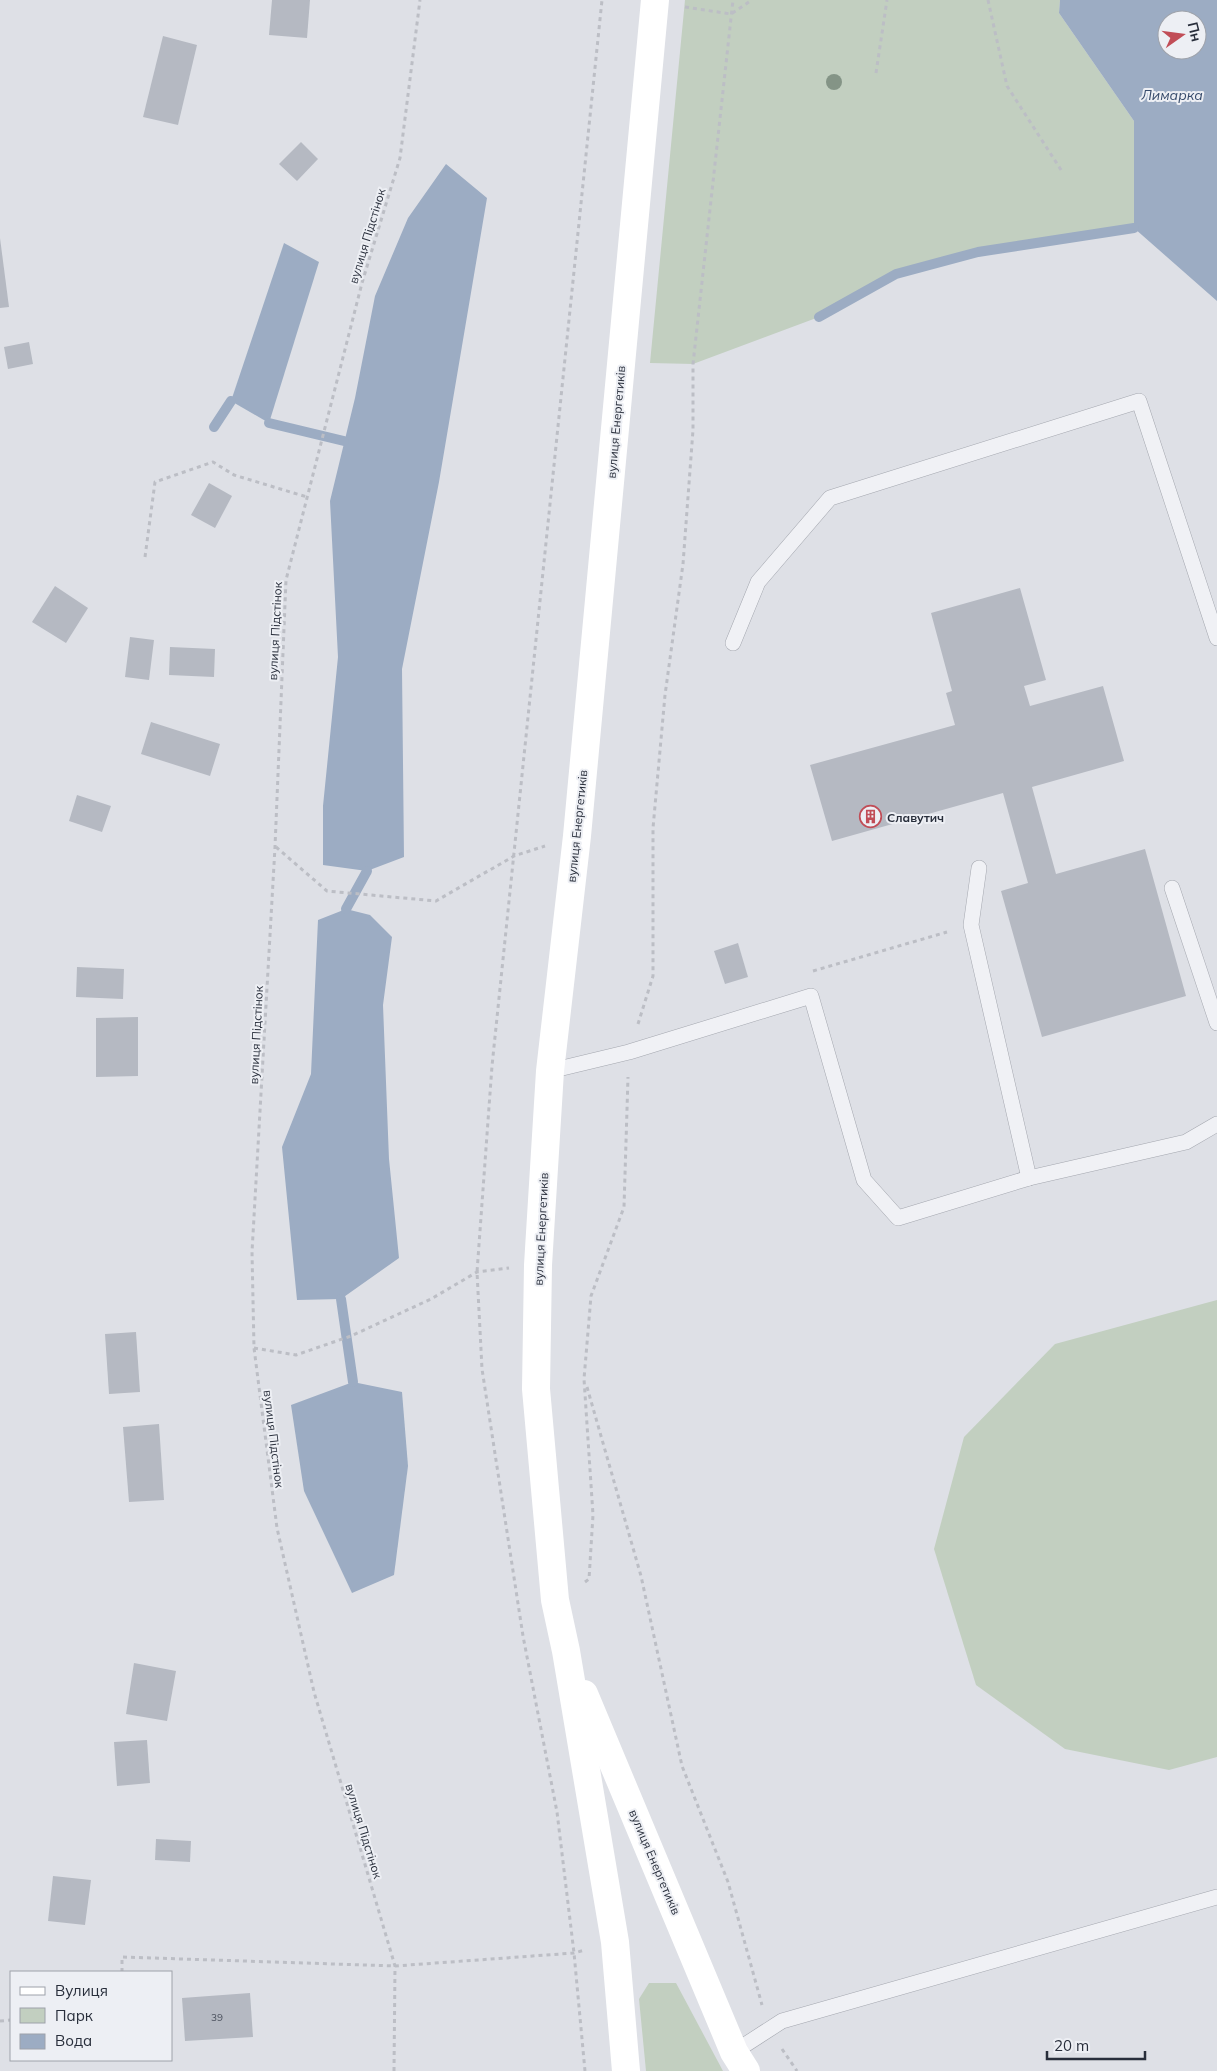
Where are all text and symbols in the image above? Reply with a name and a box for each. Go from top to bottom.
north arrow [1157,10,1207,60]
text: Пн [1184,20,1206,43]
water label: Лимарка [1140,86,1203,104]
street label: вулиця Підстінок [345,186,389,285]
street label: вулиця Енергетиків [604,365,628,479]
street label: вулиця Підстінок [265,581,285,681]
street label: вулиця Енергетиків [564,769,590,883]
building icon: Славутич [859,805,883,829]
place label: Славутич [887,810,944,825]
street label: вулиця Підстінок [246,985,266,1085]
street label: вулиця Енергетиків [531,1172,551,1286]
street label: вулиця Підстінок [261,1389,288,1489]
street label: вулиця Підстінок [342,1782,386,1881]
street label: вулиця Енергетиків [626,1807,684,1917]
legend [10,1971,172,2061]
text: Вулиця [55,1981,108,2000]
text: Парк [55,2006,94,2025]
house number: 39 [211,2011,223,2024]
scale bar [1047,2028,1144,2060]
text: Вода [55,2031,92,2050]
text: 20 m [1054,2036,1089,2055]

